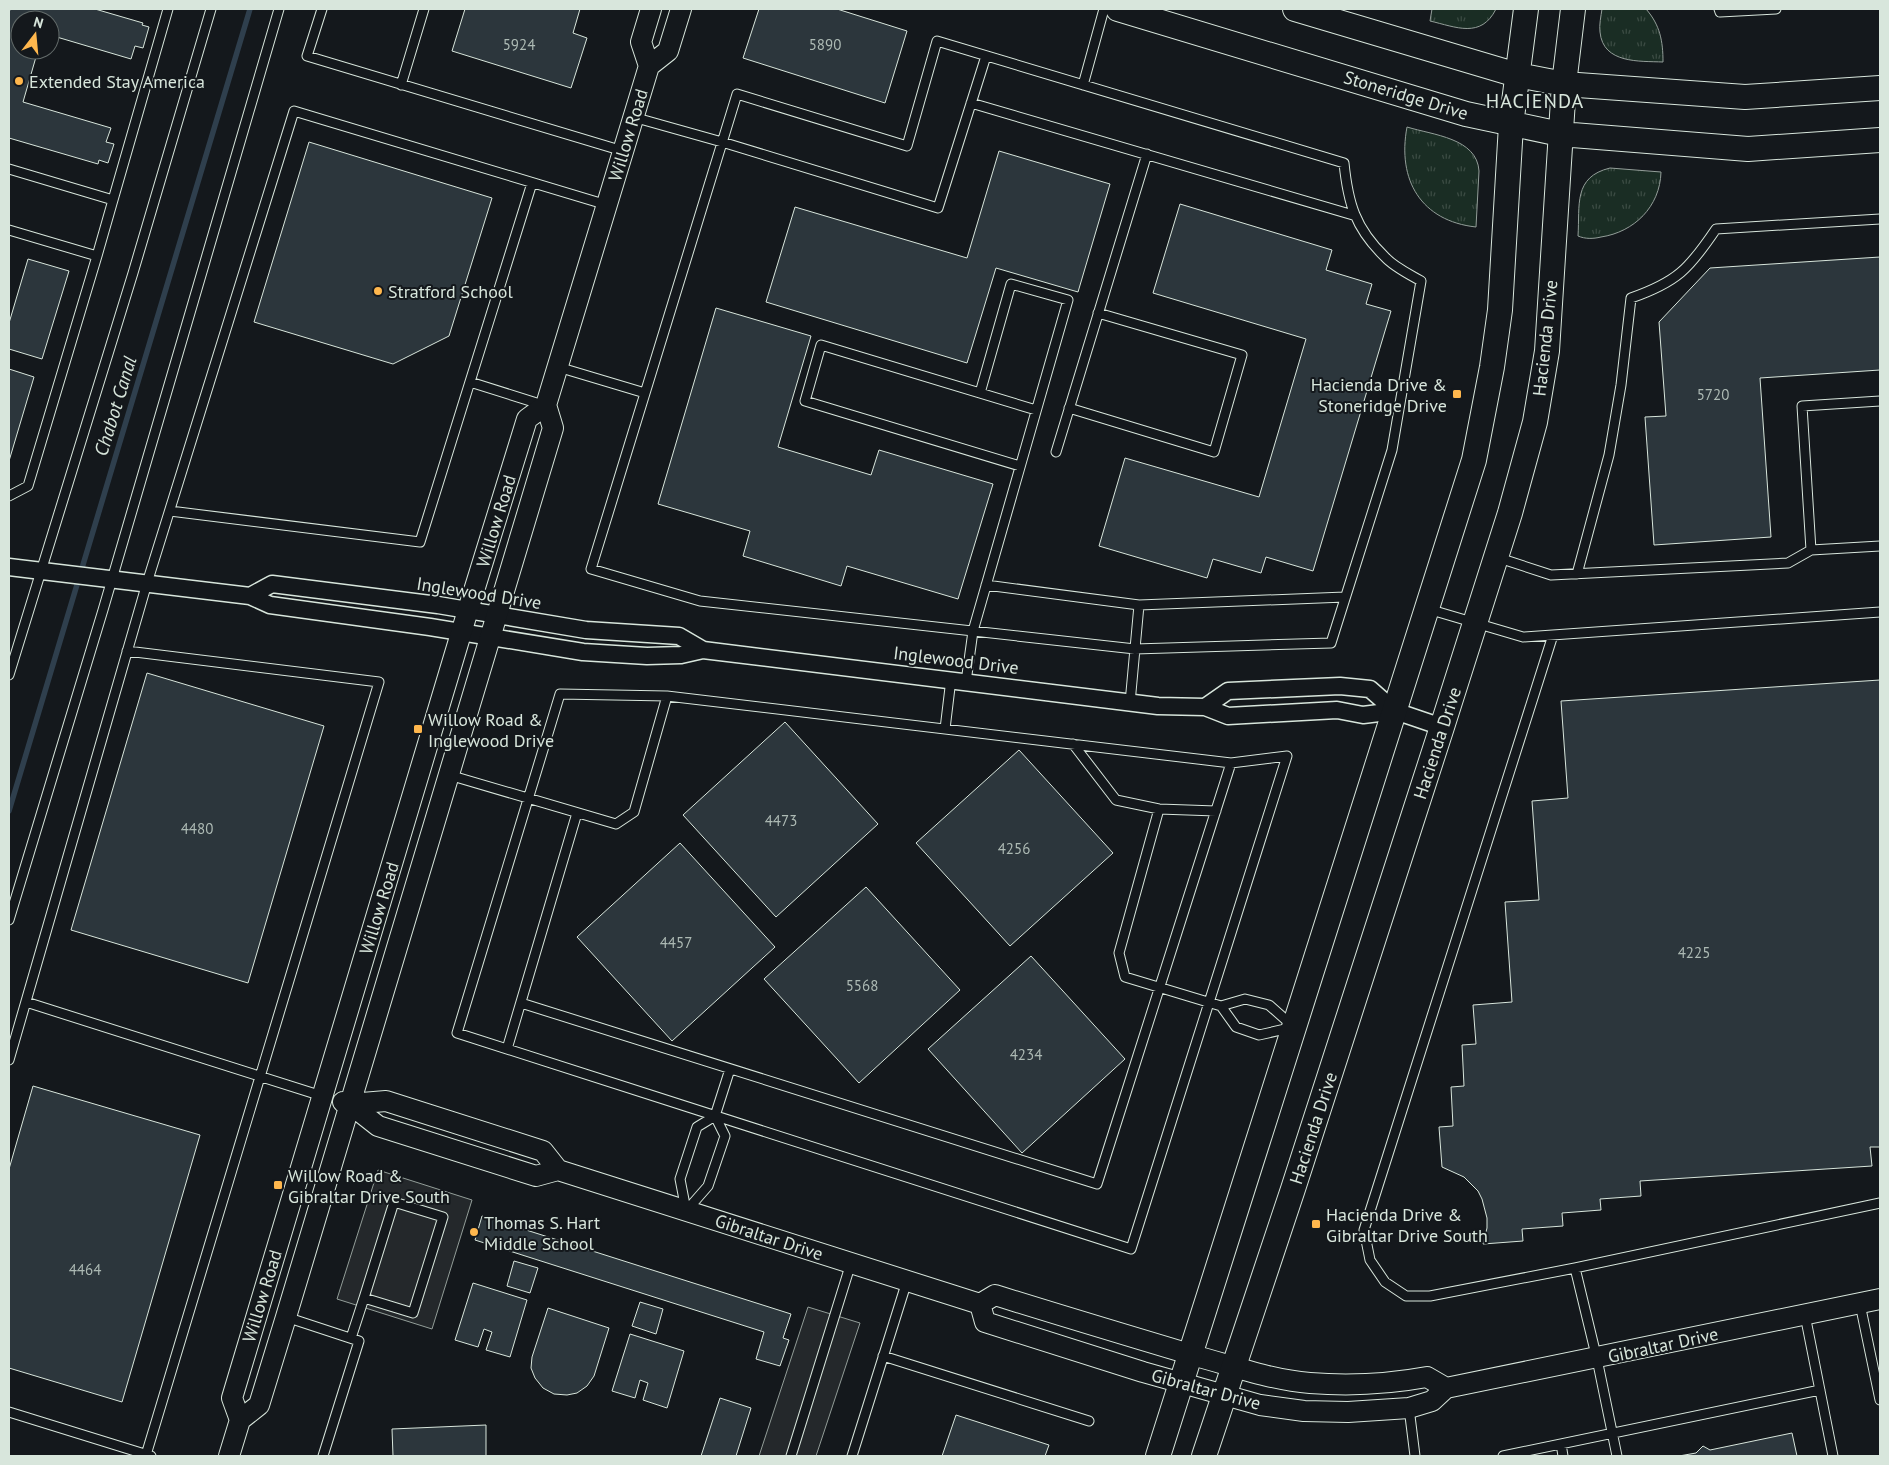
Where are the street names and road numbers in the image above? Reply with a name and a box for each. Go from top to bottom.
street label: Stoneridge Drive [1341,65,1471,125]
street label: Willow Road [603,86,653,184]
street label: Hacienda Drive [1527,279,1563,397]
street label: Willow Road [471,472,521,570]
street label: Inglewood Drive [415,572,543,614]
street label: Inglewood Drive [892,641,1020,679]
street label: Hacienda Drive [1408,684,1466,802]
street label: Willow Road [354,859,404,957]
street label: Hacienda Drive [1284,1069,1342,1187]
street label: Gibraltar Drive [712,1209,826,1265]
street label: Willow Road [237,1247,287,1345]
street label: Gibraltar Drive [1606,1322,1720,1368]
street label: Gibraltar Drive [1149,1363,1263,1415]

